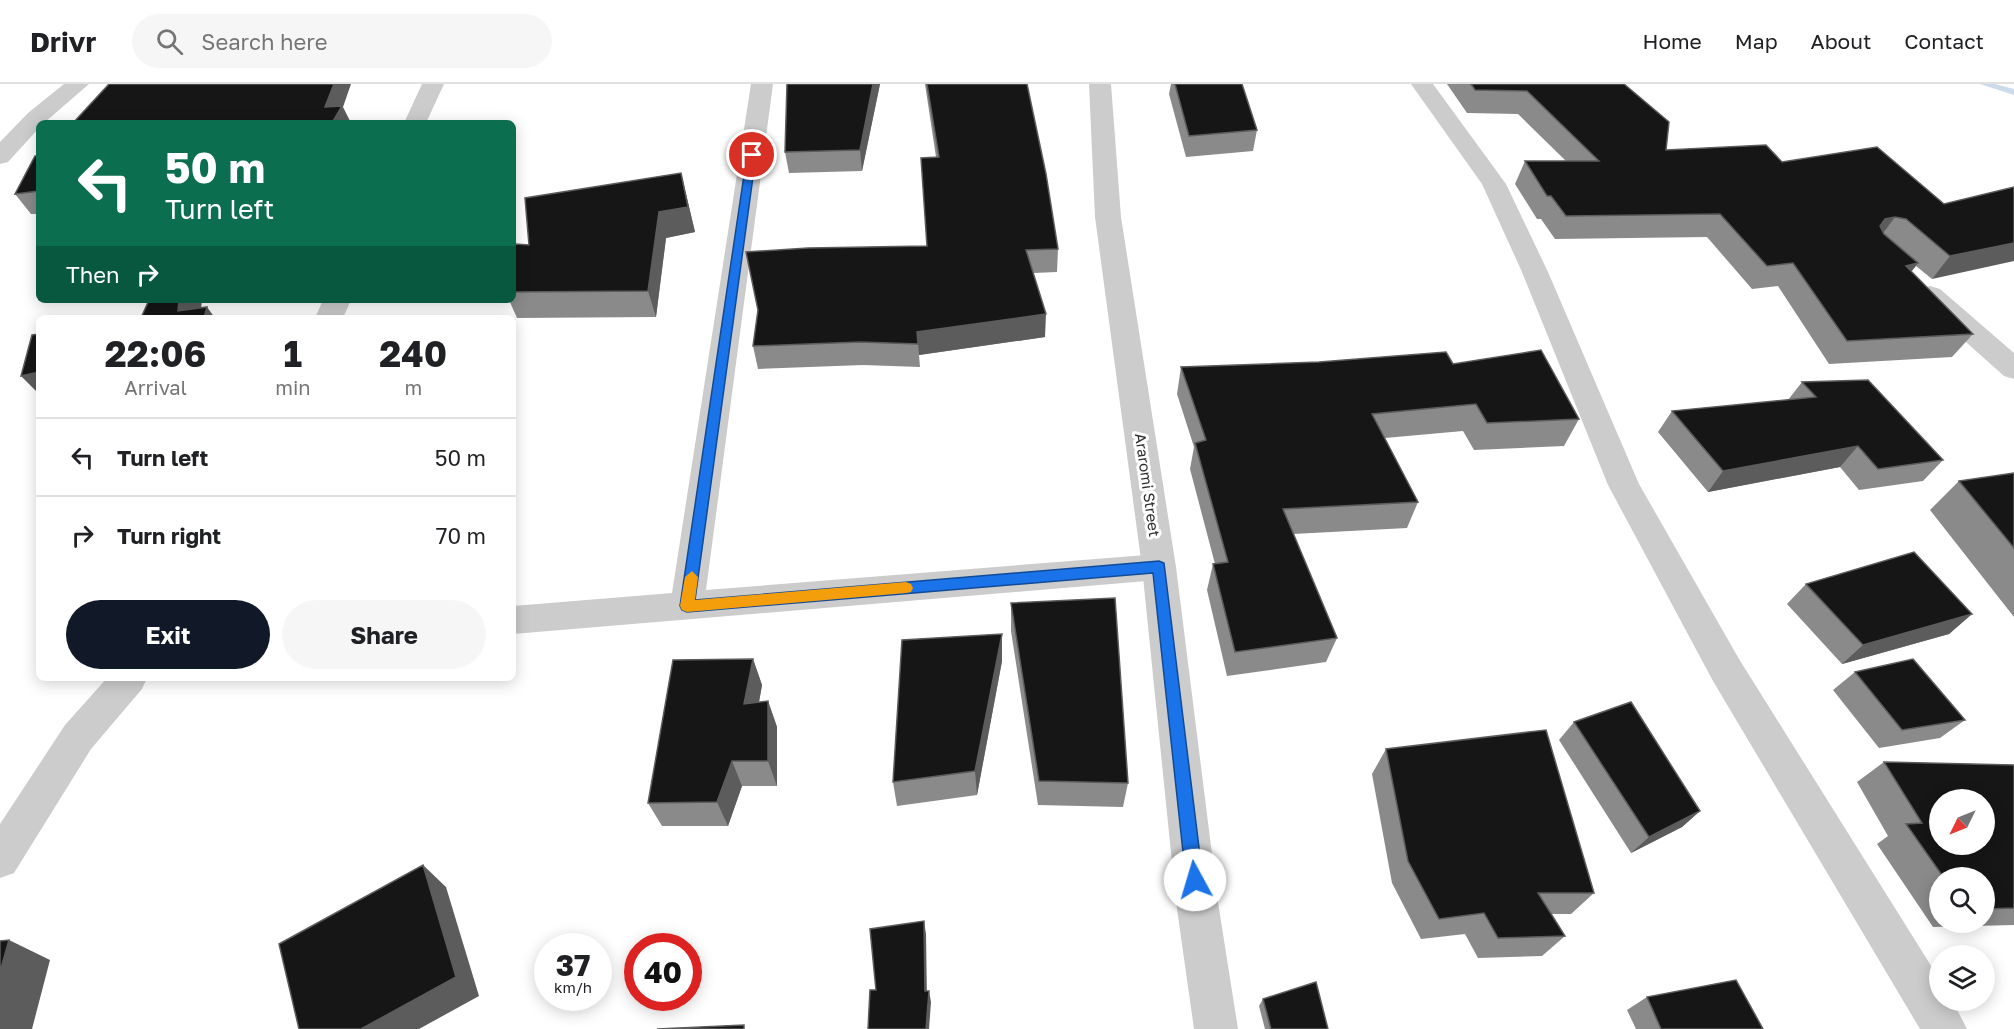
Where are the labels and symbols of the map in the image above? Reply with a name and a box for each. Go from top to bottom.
pin [726,129,777,180]
street label: Araromi Street [1132,432,1164,538]
north arrow [1929,789,1995,855]
position arrow [1163,848,1227,912]
speed limit sign: 40 [624,933,702,1011]

